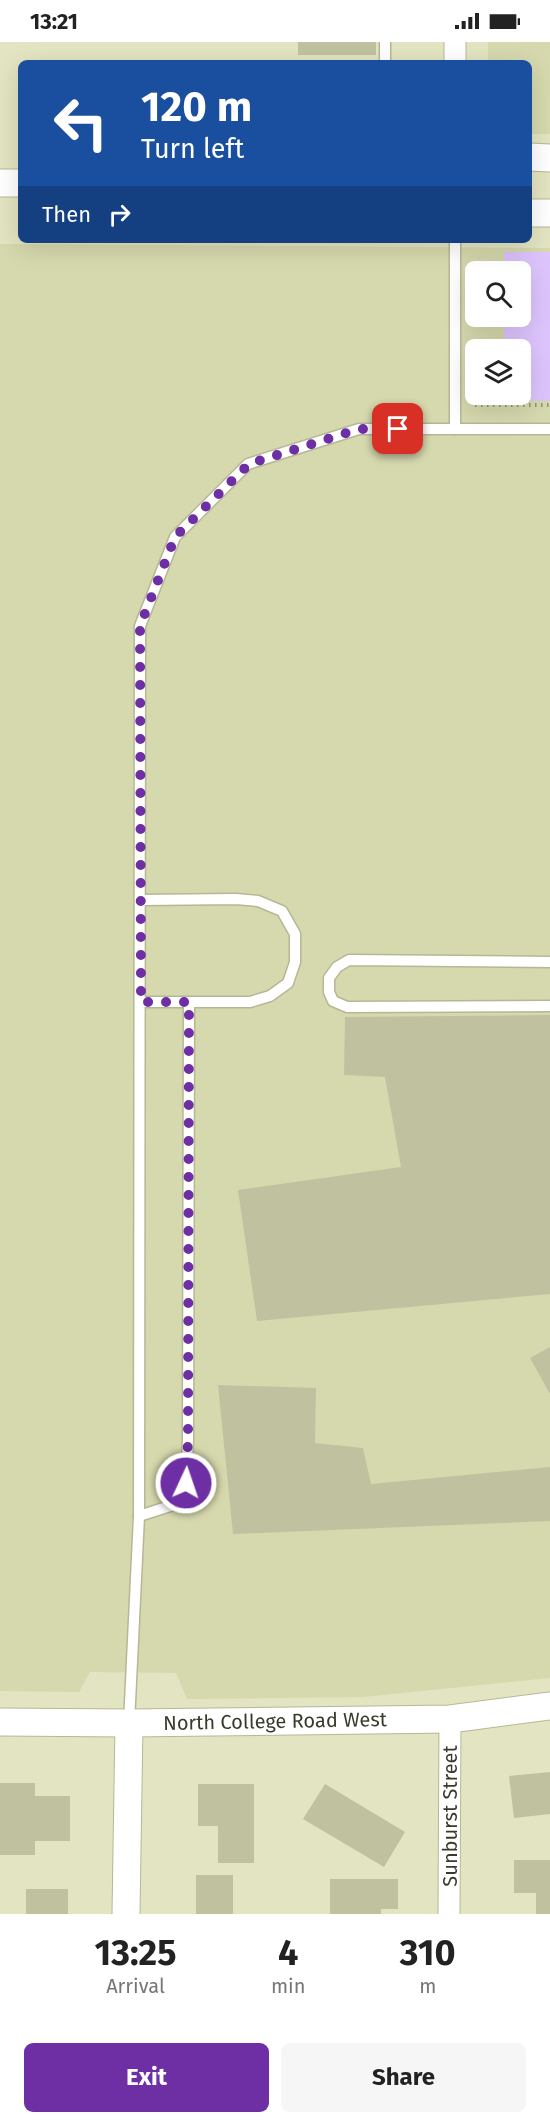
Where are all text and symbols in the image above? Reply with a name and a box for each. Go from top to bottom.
text: 13:21 [30,8,78,35]
text: 120 m [141,82,252,132]
icon: left [42,84,120,162]
text: Turn left [141,133,244,165]
icon: right [103,198,136,231]
text: Then [42,201,91,228]
map controls [465,261,531,405]
button: search [465,261,531,327]
button: layers [465,339,531,405]
pin [372,403,423,454]
icon: arrive [381,412,414,445]
position arrow [154,1451,218,1515]
street label: North College Road West [163,1707,388,1735]
street label: Sunburst Street [438,1745,462,1887]
text: 13:25 [94,1931,176,1975]
text: 4 [278,1931,298,1975]
text: 310 [400,1931,456,1975]
text: Arrival [106,1974,165,1998]
text: min [271,1974,305,1998]
text: m [419,1974,436,1998]
button: Exit [24,2043,269,2112]
button: Share [281,2043,526,2112]

